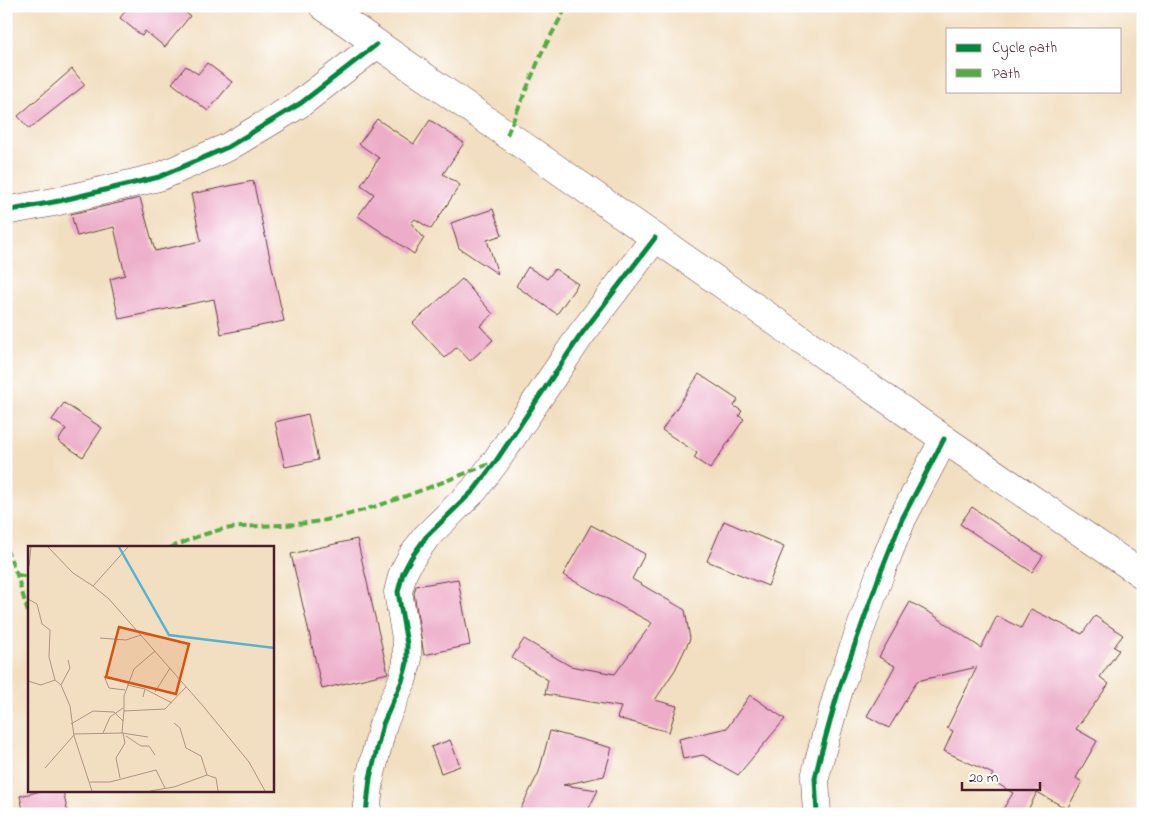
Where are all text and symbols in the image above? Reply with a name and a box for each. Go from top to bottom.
legend [946,28,1122,92]
text: Cycle path [992,37,1057,60]
text: Path [992,63,1020,85]
inset map [28,546,274,792]
scale bar [962,760,1039,792]
text: 20 m [969,767,999,789]

